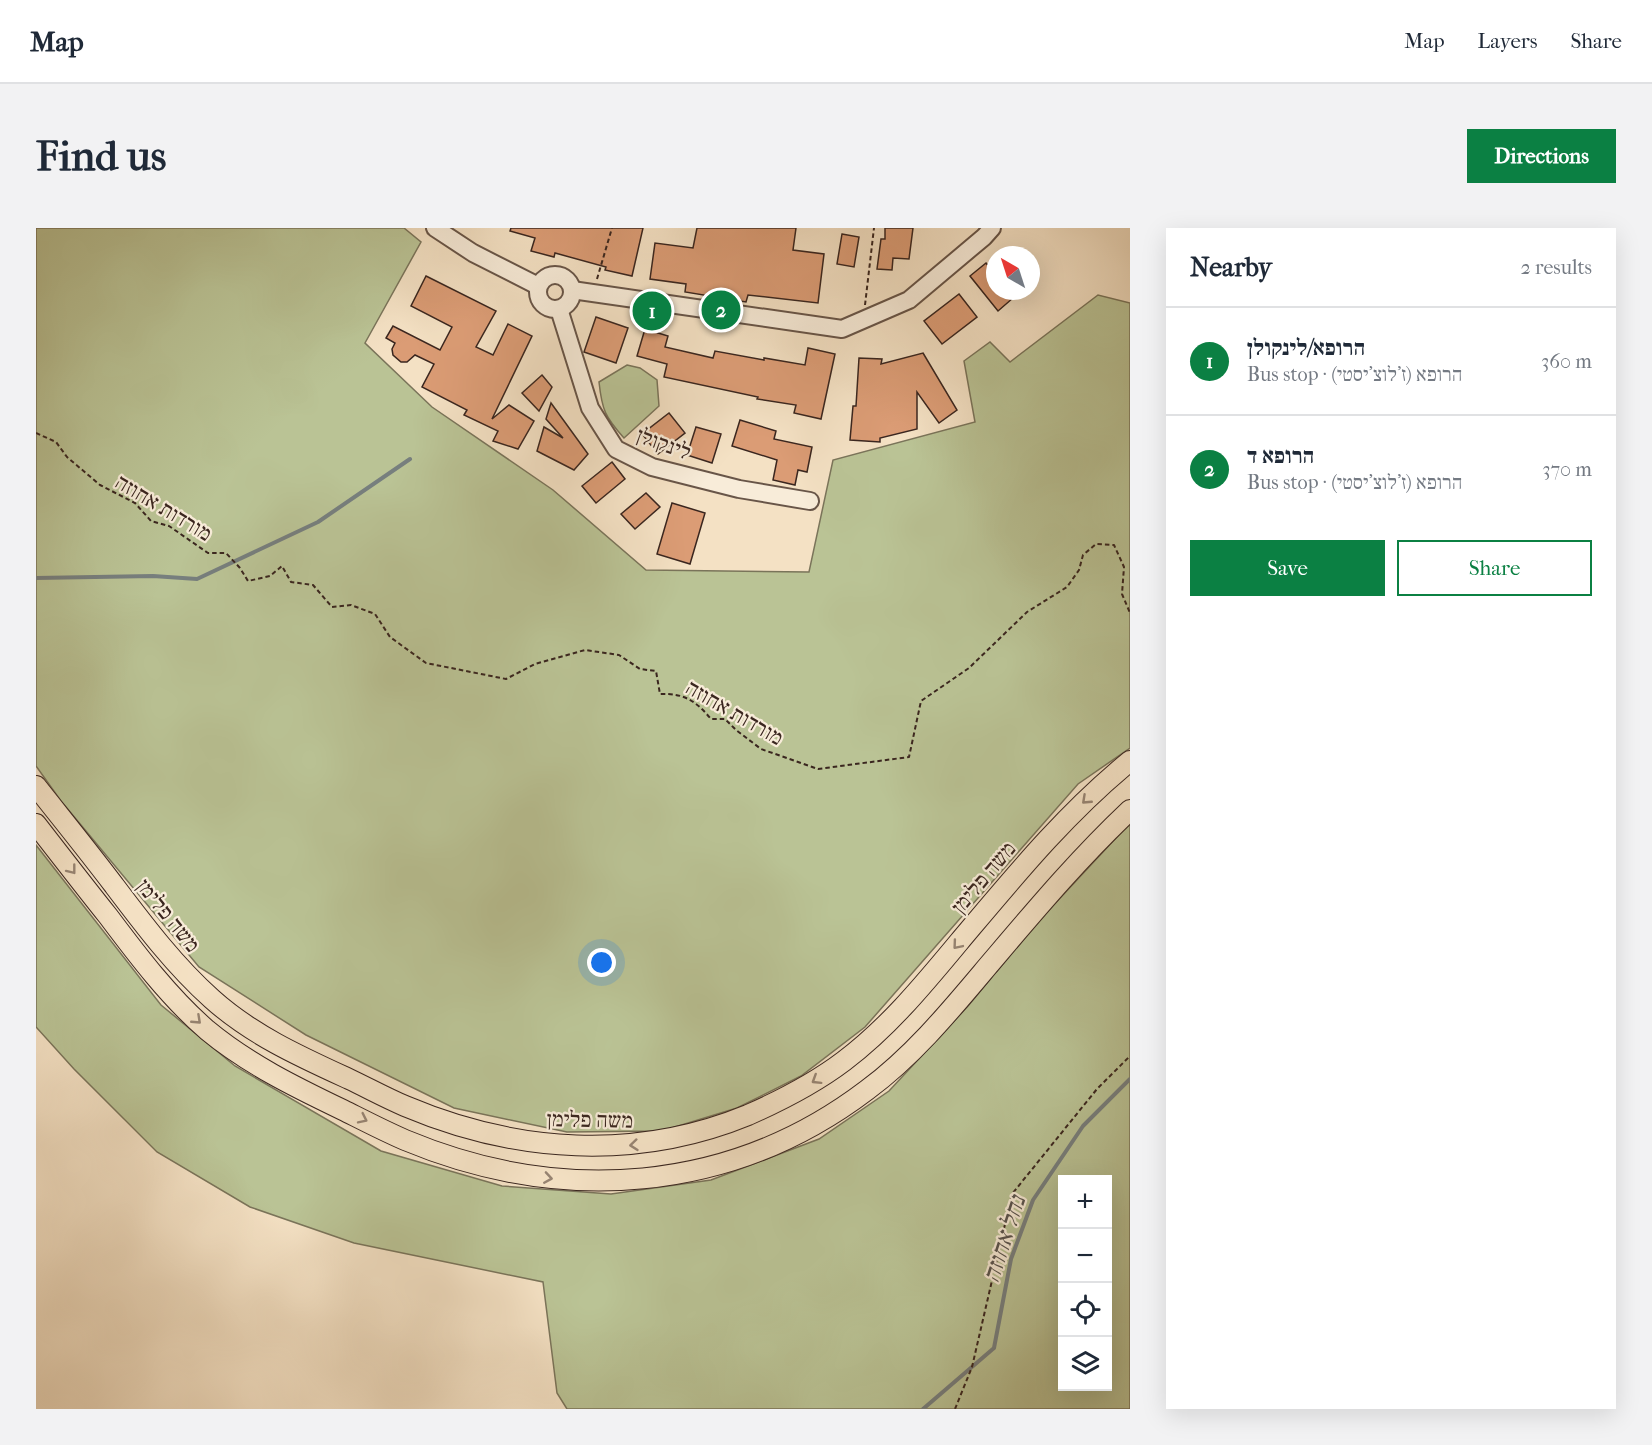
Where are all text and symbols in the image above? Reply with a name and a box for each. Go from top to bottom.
text: Map [30,25,84,58]
text: Map [1404,29,1445,53]
text: Layers [1478,29,1537,53]
text: Share [1570,29,1622,53]
button: Directions [1467,129,1616,183]
text: Find us [36,132,166,181]
north arrow [986,246,1040,300]
text: Nearby [1190,252,1272,283]
text: 2 results [1521,256,1592,279]
pin: 1 [632,288,672,334]
pin: 2 [702,288,740,332]
text: הרופא/לינקולן [1247,335,1365,361]
text: 1 [1206,350,1213,373]
text: 360 m [1541,350,1592,373]
text: Bus stop · הרופא (ז'לוצ'יסטי) [1247,363,1462,386]
street label: לינקולן [633,422,694,466]
text: הרופא ד [1247,443,1314,469]
text: 2 [1204,458,1215,481]
text: 370 m [1542,458,1592,481]
street label: מורדות אחוזה [110,469,217,547]
text: Bus stop · הרופא (ז'לוצ'יסטי) [1247,471,1462,494]
button: Save [1190,540,1385,596]
button: Share [1397,540,1592,596]
street label: מורדות אחוזה [681,675,788,751]
one-way arrow [1082,793,1093,804]
street label: משה פלימן [946,836,1021,919]
one-way arrow [65,863,76,874]
street label: משה פלימן [131,874,205,957]
one-way arrow [953,938,964,949]
your location [587,948,616,977]
one-way arrow [190,1013,200,1024]
one-way arrow [812,1072,822,1084]
street label: משה פלימן [547,1106,633,1134]
one-way arrow [357,1112,368,1124]
one-way arrow [630,1138,639,1150]
one-way arrow [544,1171,553,1183]
map controls [1058,1175,1112,1391]
button: + [1058,1175,1112,1229]
water label: נחל אחוזה [977,1190,1032,1286]
button: − [1058,1229,1112,1283]
button: locate [1058,1283,1112,1337]
button: layers [1058,1337,1112,1391]

